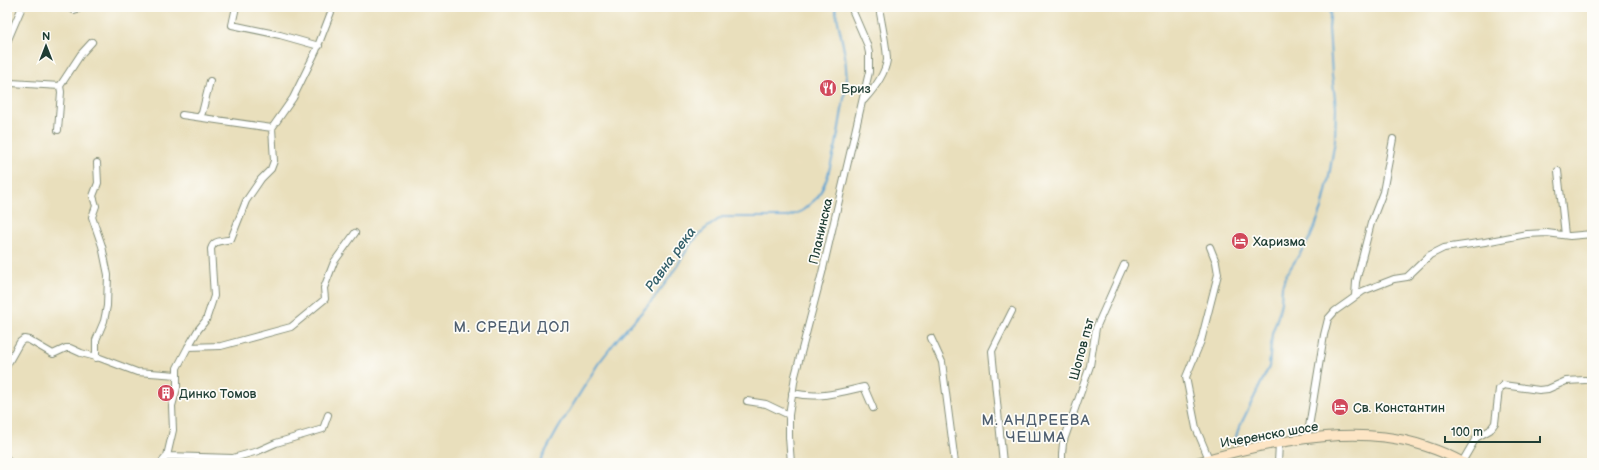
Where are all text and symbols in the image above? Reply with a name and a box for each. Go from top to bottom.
north arrow [26,26,66,66]
text: N [42,30,50,43]
restaurant icon: Бриз [818,78,838,98]
place label: Бриз [841,81,871,97]
street label: Планинска [806,196,836,266]
water label: Равна река [641,224,700,295]
hotel icon: Харизма [1230,231,1250,251]
place label: Харизма [1253,234,1306,250]
street label: Шопов път [1066,316,1098,382]
district label: М. СРЕДИ ДОЛ [453,318,571,337]
building icon: Динко Томов [156,383,176,403]
place label: Динко Томов [179,386,256,402]
hotel icon: Св. Константин [1330,397,1350,417]
place label: Св. Константин [1353,400,1445,416]
district label: М. АНДРЕЕВА ЧЕШМА [982,411,1090,447]
street label: Ичеренско шосе [1219,418,1319,451]
scale bar [1445,418,1540,444]
text: 100 m [1451,425,1483,440]

